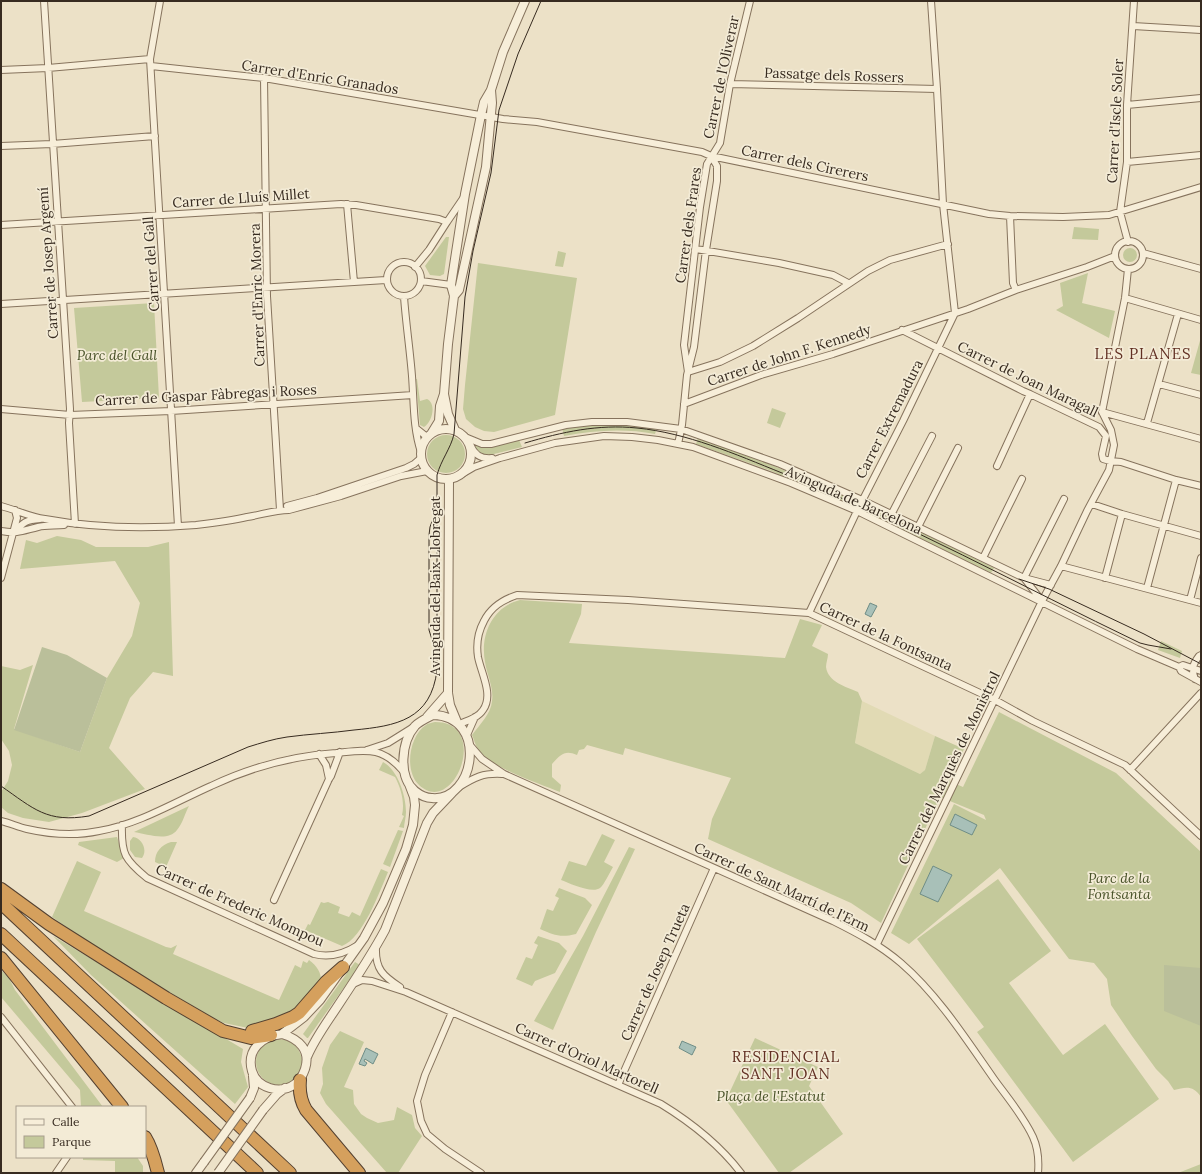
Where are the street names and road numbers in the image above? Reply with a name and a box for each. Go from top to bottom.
street label: Carrer de l'Oliverar [699,14,743,140]
street label: Carrer d'Enric Granados [240,56,400,98]
street label: Carrer d'Iscle Soler [1103,58,1127,184]
street label: Passatge dels Rossers [764,64,904,86]
street label: Carrer dels Cirerers [740,141,870,185]
street label: Carrer dels Frares [671,166,705,284]
street label: Carrer de Lluís Millet [172,184,311,212]
street label: Carrer de Josep Argemí [34,187,62,339]
street label: Carrer del Gall [139,216,163,312]
street label: Carrer d'Enric Morera [245,223,269,367]
street label: Carrer de John F. Kennedy [705,320,874,390]
street label: Carrer de Joan Maragall [955,337,1102,421]
street label: Carrer Extremadura [851,356,927,482]
street label: Carrer de Gaspar Fàbregas i Roses [95,380,317,410]
street label: Avinguda de Barcelona [782,461,925,538]
street label: Avinguda del Baix Llobregat [426,495,444,677]
street label: Carrer de la Fontsanta [817,597,955,675]
street label: Carrer del Marquès de Monistrol [894,668,1004,868]
street label: Carrer de Sant Martí de l'Erm [691,838,873,936]
street label: Carrer de Frederic Mompou [153,860,327,950]
street label: Carrer de Josep Trueta [617,900,693,1044]
street label: Carrer d'Oriol Martorell [512,1018,662,1098]

